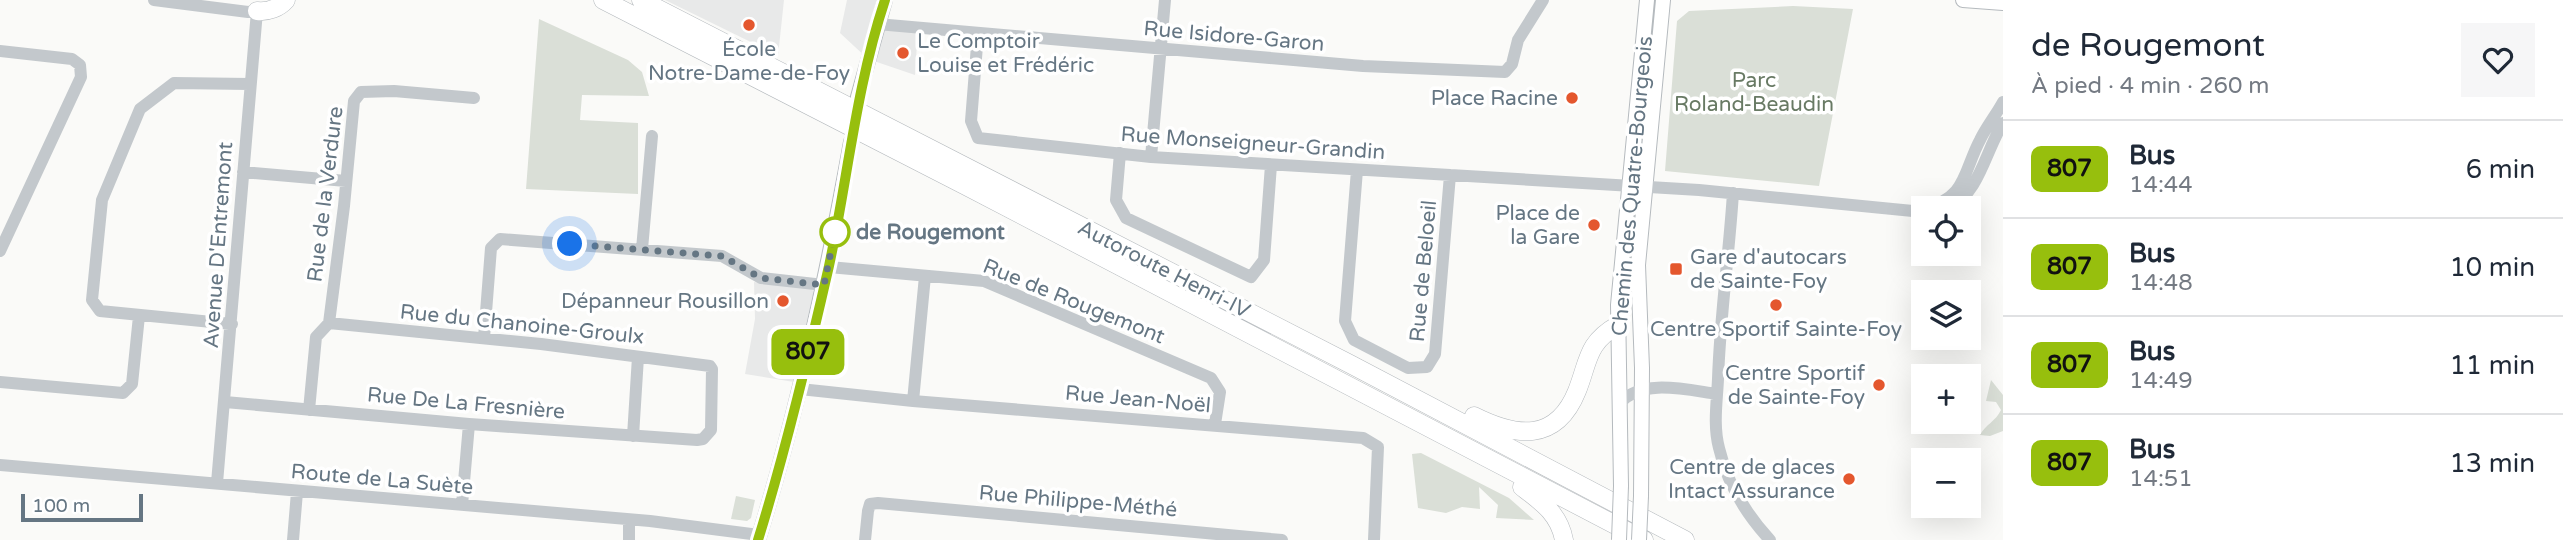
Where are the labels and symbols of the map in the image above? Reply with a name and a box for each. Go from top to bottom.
street label: Rue Isidore-Garon [1143,16,1325,57]
marker: École Notre-Dame-de-Foy [741,17,757,33]
place label: Le Comptoir Louise et Frédéric [917,29,1094,78]
street label: Chemin des Quatre-Bourgeois [1607,35,1658,337]
place label: École Notre-Dame-de-Foy [648,37,850,86]
marker: Le Comptoir Louise et Frédéric [895,45,911,61]
park label: Parc Roland-Beaudin [1674,68,1834,117]
place label: Place Racine [1431,86,1558,111]
marker: Place Racine [1564,90,1580,106]
street label: Rue de la Verdure [302,105,349,283]
street label: Rue Monseigneur-Grandin [1120,122,1386,165]
street label: Avenue D'Entremont [199,141,238,349]
street label: Rue de Beloeil [1405,199,1442,343]
place label: Place de la Gare [1495,201,1580,250]
street label: Autoroute Henri-IV [1073,215,1254,324]
marker: de Rougemont [820,217,850,247]
marker: Place de la Gare [1586,217,1602,233]
place label: de Rougemont [856,220,1005,245]
your location [552,226,587,261]
place label: Gare d'autocars de Sainte-Foy [1690,245,1847,294]
street label: Rue de Rougemont [979,254,1168,349]
marker: Gare d'autocars de Sainte-Foy [1668,261,1684,277]
place label: Dépanneur Rousillon [561,289,769,314]
marker: Dépanneur Rousillon [775,293,791,309]
marker: Centre Sportif Sainte-Foy [1768,297,1784,313]
street label: Rue du Chanoine-Groulx [399,299,645,350]
place label: Centre Sportif Sainte-Foy [1650,317,1902,342]
line badge: 807 [768,329,848,375]
place label: Centre Sportif de Sainte-Foy [1725,361,1865,410]
marker: Centre Sportif de Sainte-Foy [1871,377,1887,393]
street label: Rue Jean-Noël [1064,381,1212,418]
street label: Rue De La Fresnière [366,382,566,425]
place label: Centre de glaces Intact Assurance [1668,455,1835,504]
street label: Route de La Suète [290,459,474,500]
marker: Centre de glaces Intact Assurance [1841,471,1857,487]
street label: Rue Philippe-Méthé [978,480,1178,523]
scale bar [21,491,144,523]

